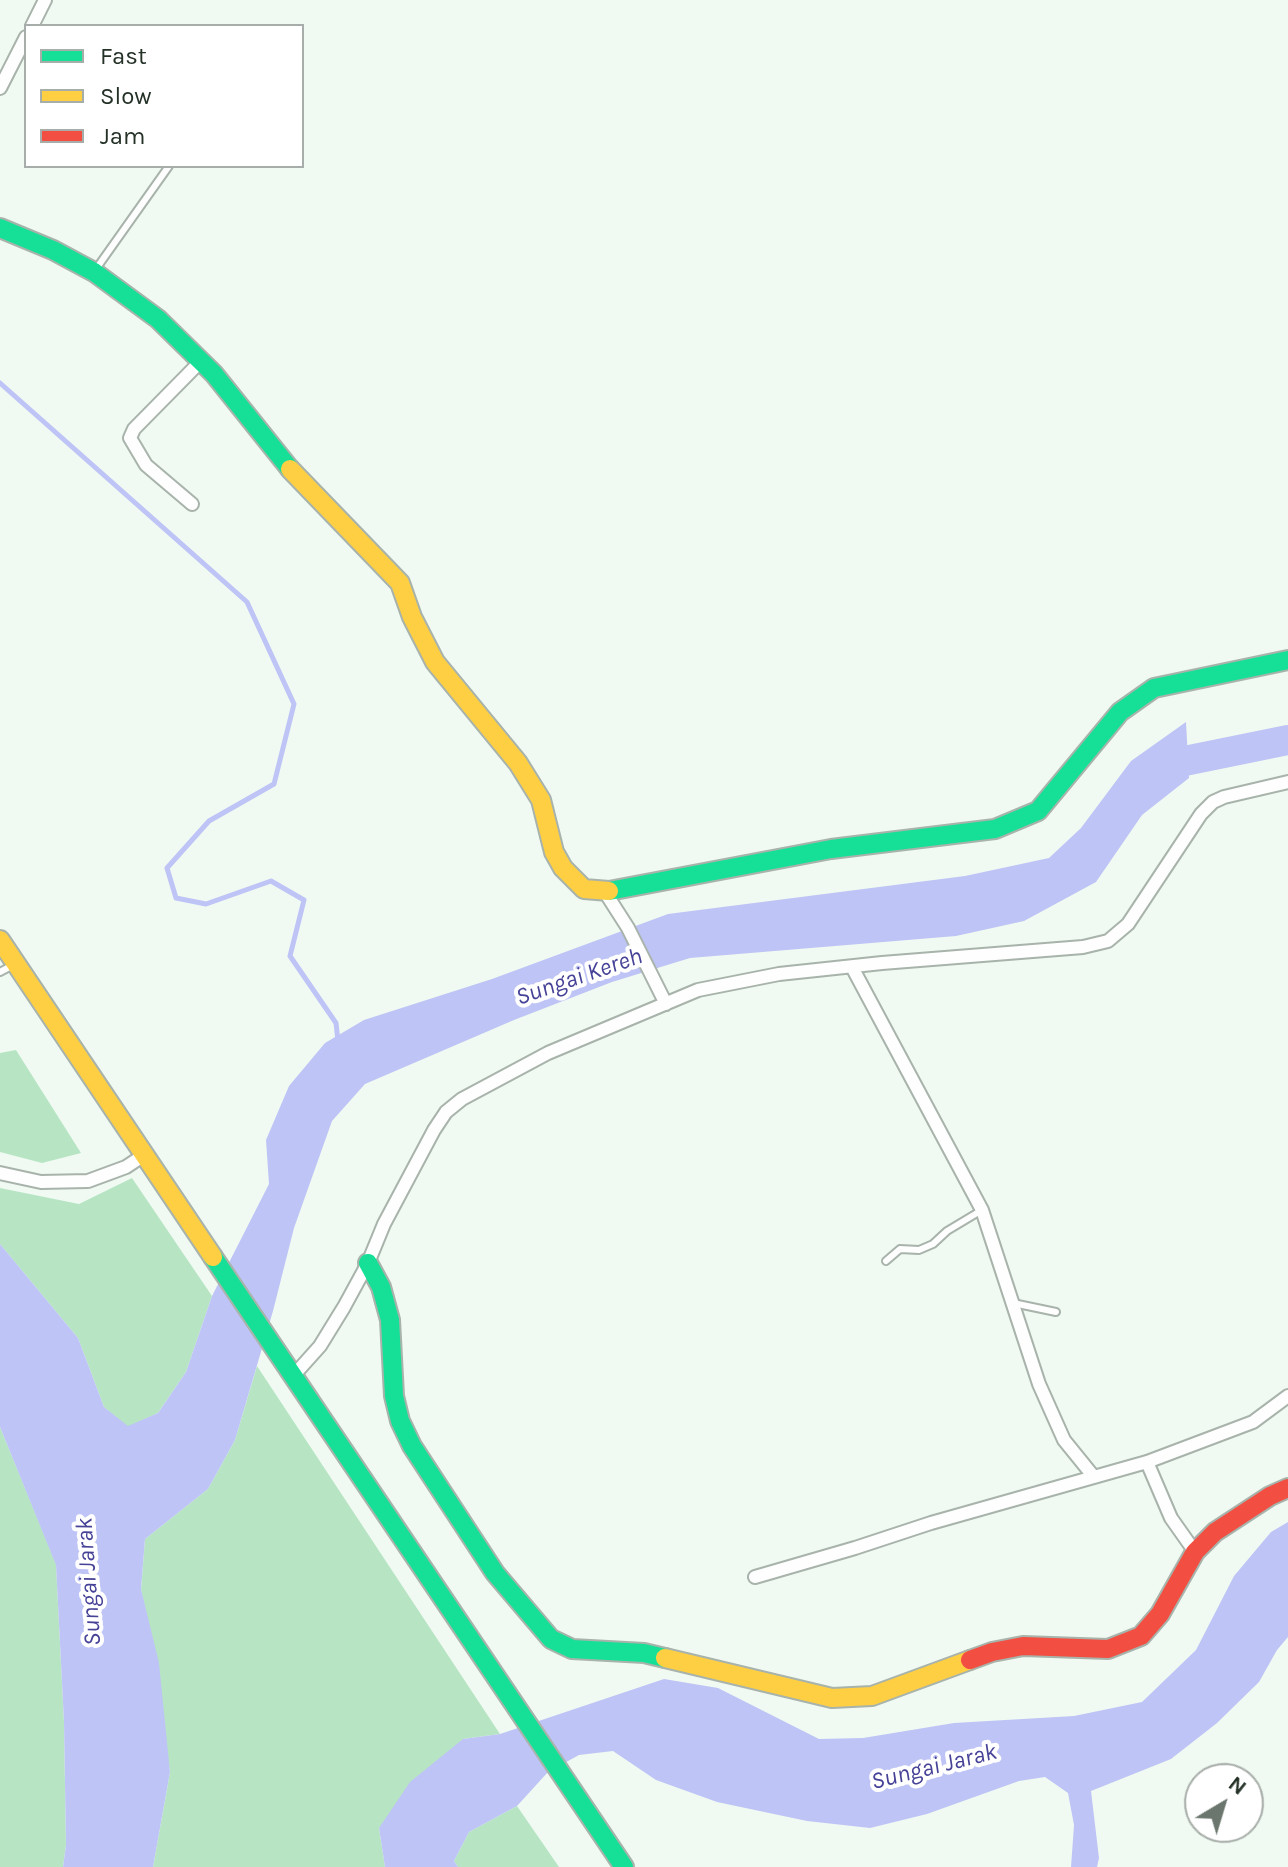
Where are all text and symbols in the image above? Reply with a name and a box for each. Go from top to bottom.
legend [24,24,304,168]
text: Fast [100,42,147,70]
text: Slow [100,82,152,110]
text: Jam [100,122,145,150]
water label: Sungai Kereh [512,942,646,1012]
water label: Sungai Jarak [70,1517,108,1647]
water label: Sungai Jarak [868,1737,1000,1797]
north arrow [1184,1763,1264,1843]
text: N [1223,1771,1252,1801]

